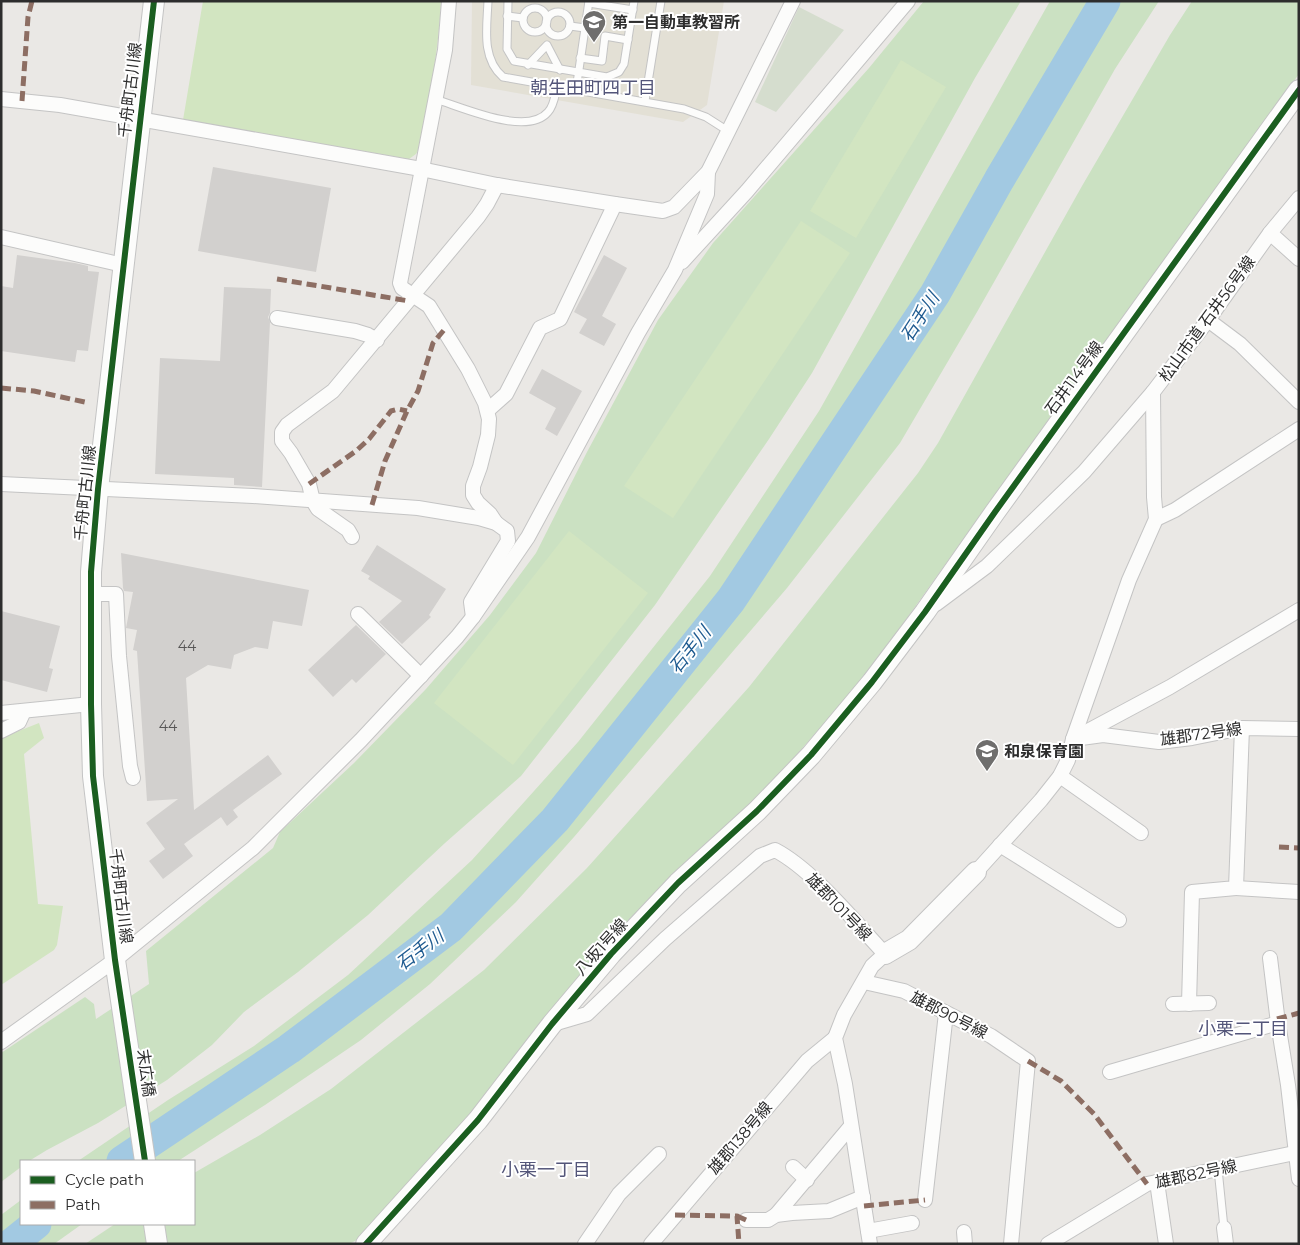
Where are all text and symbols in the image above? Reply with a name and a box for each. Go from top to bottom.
school or university icon: 第一自動車教習所 [581,9,607,43]
place label: 第一自動車教習所 [612,13,740,32]
street label: 千舟町古川線 [115,41,145,139]
district label: 朝生田町四丁目 [530,77,656,99]
street label: 松山市道 石井56号線 [1155,252,1259,386]
water label: 石手川 [896,287,945,346]
street label: 石井114号線 [1041,338,1107,418]
street label: 千舟町古川線 [71,444,99,542]
water label: 石手川 [664,621,717,678]
house number: 44 [178,637,197,655]
house number: 44 [159,717,178,735]
street label: 雄郡72号線 [1159,719,1243,749]
school or university icon: 和泉保育園 [974,738,1000,772]
place label: 和泉保育園 [1004,742,1084,761]
street label: 千舟町古川線 [106,847,136,945]
street label: 雄郡101号線 [802,869,876,945]
street label: 八坂1号線 [571,915,631,979]
water label: 石手川 [392,924,450,975]
street label: 雄郡90号線 [907,987,991,1043]
district label: 小栗二丁目 [1198,1018,1288,1040]
street label: 末広橋 [133,1048,159,1098]
street label: 雄郡138号線 [704,1098,776,1178]
street label: 雄郡82号線 [1153,1156,1239,1192]
district label: 小栗一丁目 [501,1159,591,1181]
legend [20,1160,195,1225]
text: Cycle path [65,1170,144,1189]
text: Path [65,1195,101,1214]

